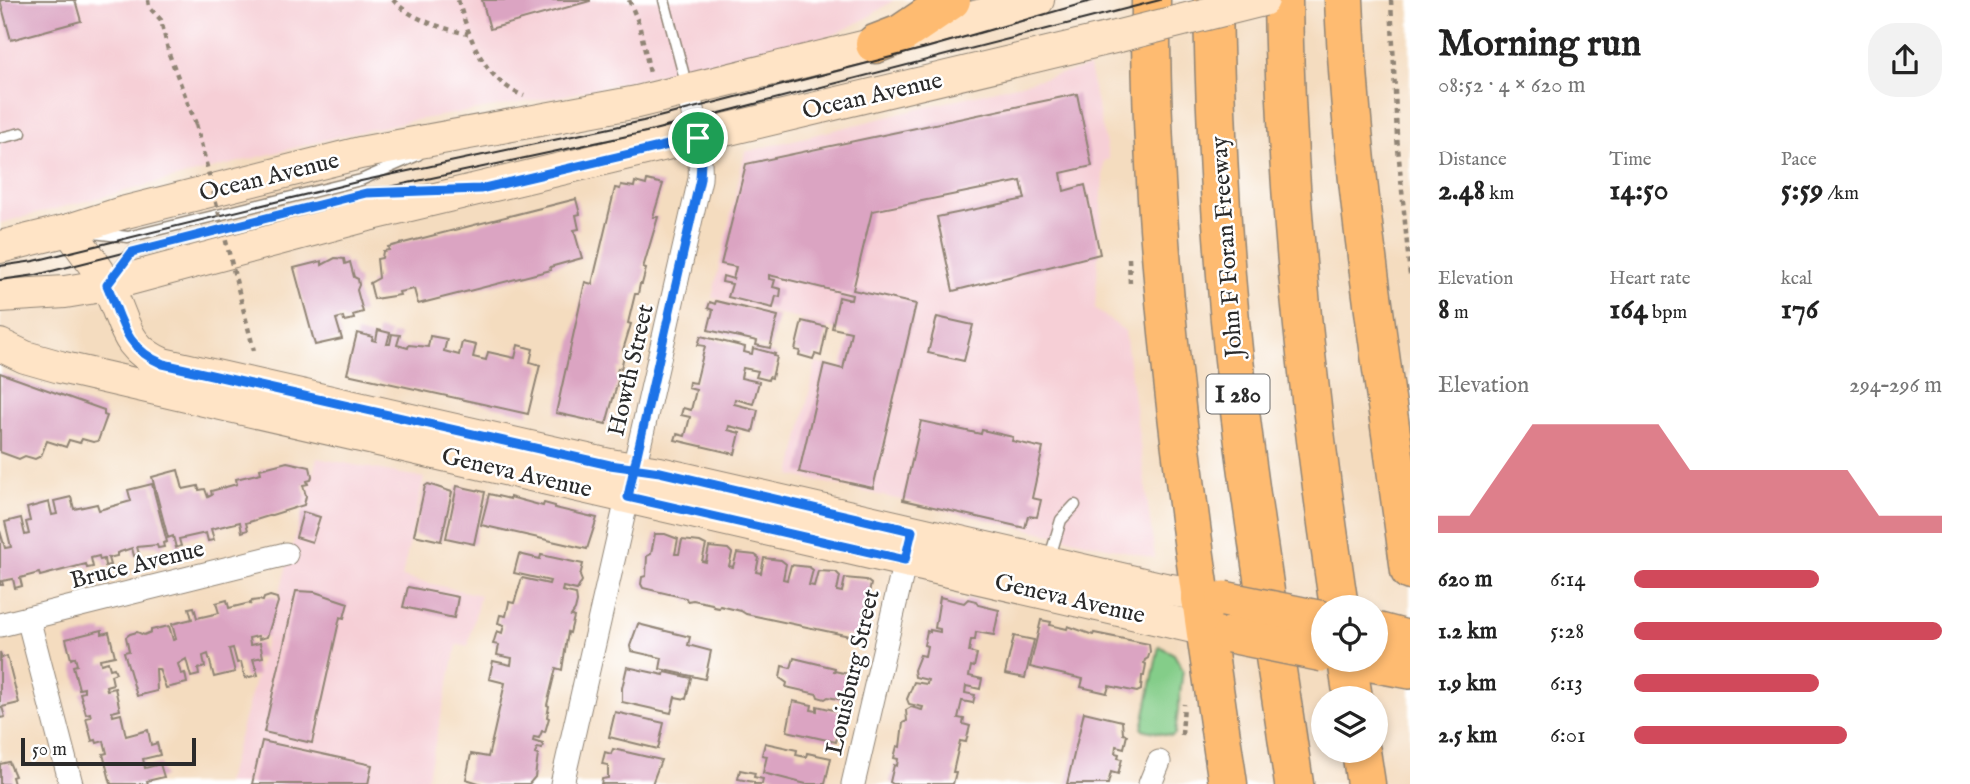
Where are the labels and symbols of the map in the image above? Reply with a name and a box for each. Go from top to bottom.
street label: Ocean Avenue [799,65,945,128]
pin [668,108,728,168]
street label: John F Foran Freeway [1204,135,1251,362]
street label: Ocean Avenue [196,145,342,210]
street label: Howth Street [601,301,662,439]
road number: I 280 [1206,374,1270,414]
street label: Geneva Avenue [438,441,595,506]
street label: Bruce Avenue [67,534,208,597]
street label: Geneva Avenue [991,567,1148,632]
street label: Louisburg Street [819,586,888,758]
scale bar [21,735,196,767]

